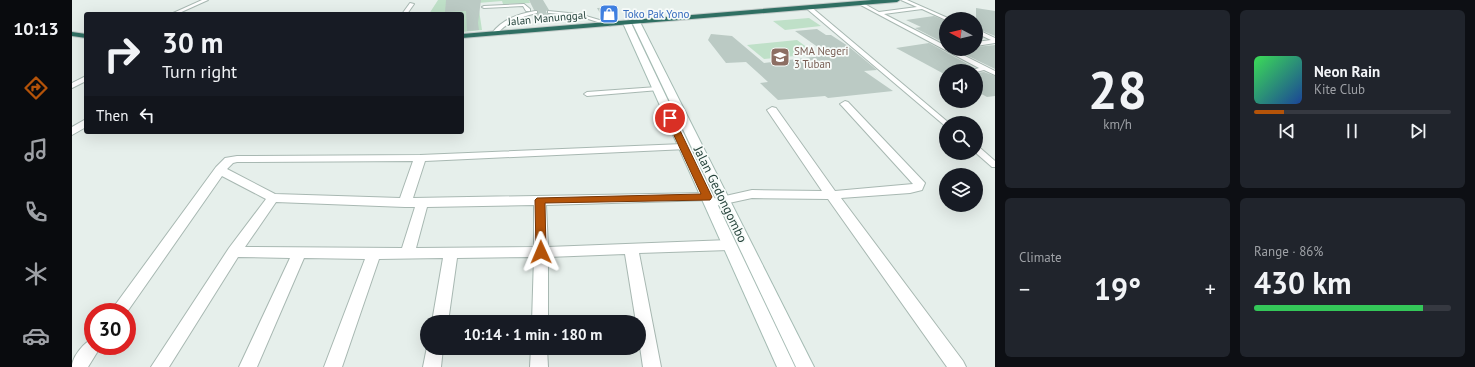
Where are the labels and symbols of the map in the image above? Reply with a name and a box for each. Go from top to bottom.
shop icon: Toko Pak Yono [598,3,620,25]
place label: Toko Pak Yono [623,7,689,21]
street label: Jalan Manunggal [506,8,588,28]
north arrow [939,12,983,56]
place label: SMA Negeri 3 Tuban [794,44,849,71]
school or university icon: SMA Negeri 3 Tuban [769,46,791,68]
pin [653,101,687,135]
street label: Jalan Gedongombo [689,142,751,245]
position arrow [520,231,562,273]
speed limit sign: 30 [84,303,136,355]

